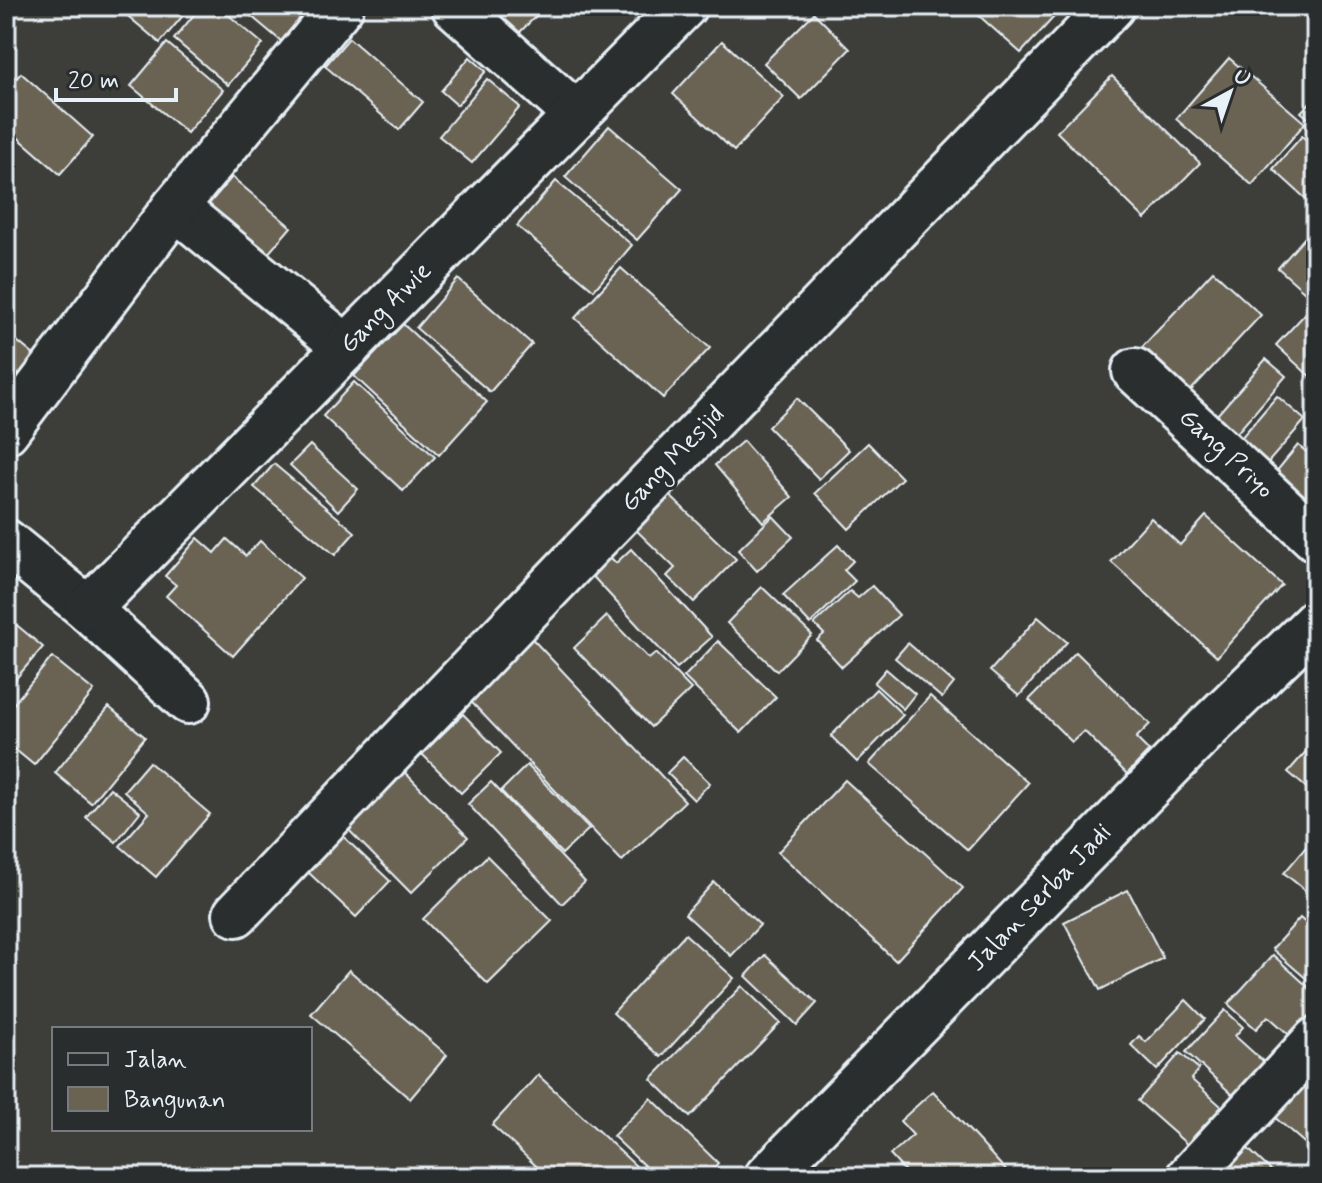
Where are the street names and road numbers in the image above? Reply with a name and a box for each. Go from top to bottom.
street label: Gang Awie [333,254,441,363]
street label: Gang Mesjid [613,398,734,521]
street label: Gang Priyo [1170,401,1281,508]
street label: Jalan Serba Jadi [961,817,1119,979]

